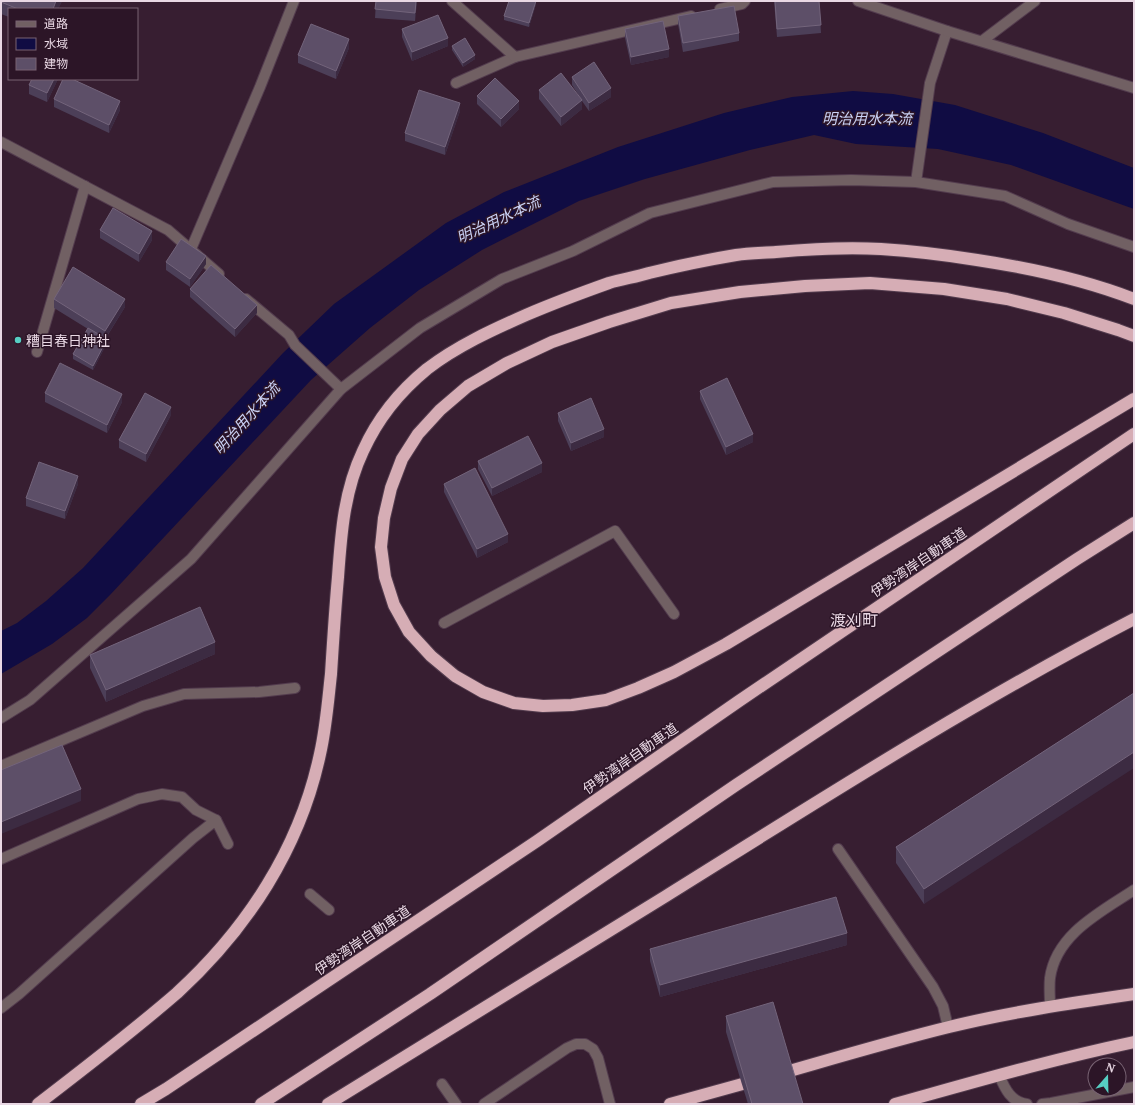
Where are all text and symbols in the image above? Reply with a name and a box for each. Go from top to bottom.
legend [8,8,138,80]
text: 道路 [44,15,68,32]
text: 水域 [44,35,68,52]
text: 建物 [44,55,68,72]
water label: 明治用水本流 [822,108,914,128]
water label: 明治用水本流 [453,190,545,247]
place label: 糟目春日神社 [26,331,110,350]
marker: 糟目春日神社 [13,335,23,345]
water label: 明治用水本流 [208,376,285,458]
street label: 伊勢湾岸自動車道 [866,523,970,601]
district label: 渡刈町 [830,609,878,631]
street label: 伊勢湾岸自動車道 [579,718,681,798]
street label: 伊勢湾岸自動車道 [310,901,414,979]
north arrow [1087,1057,1127,1097]
text: N [1104,1059,1118,1076]

